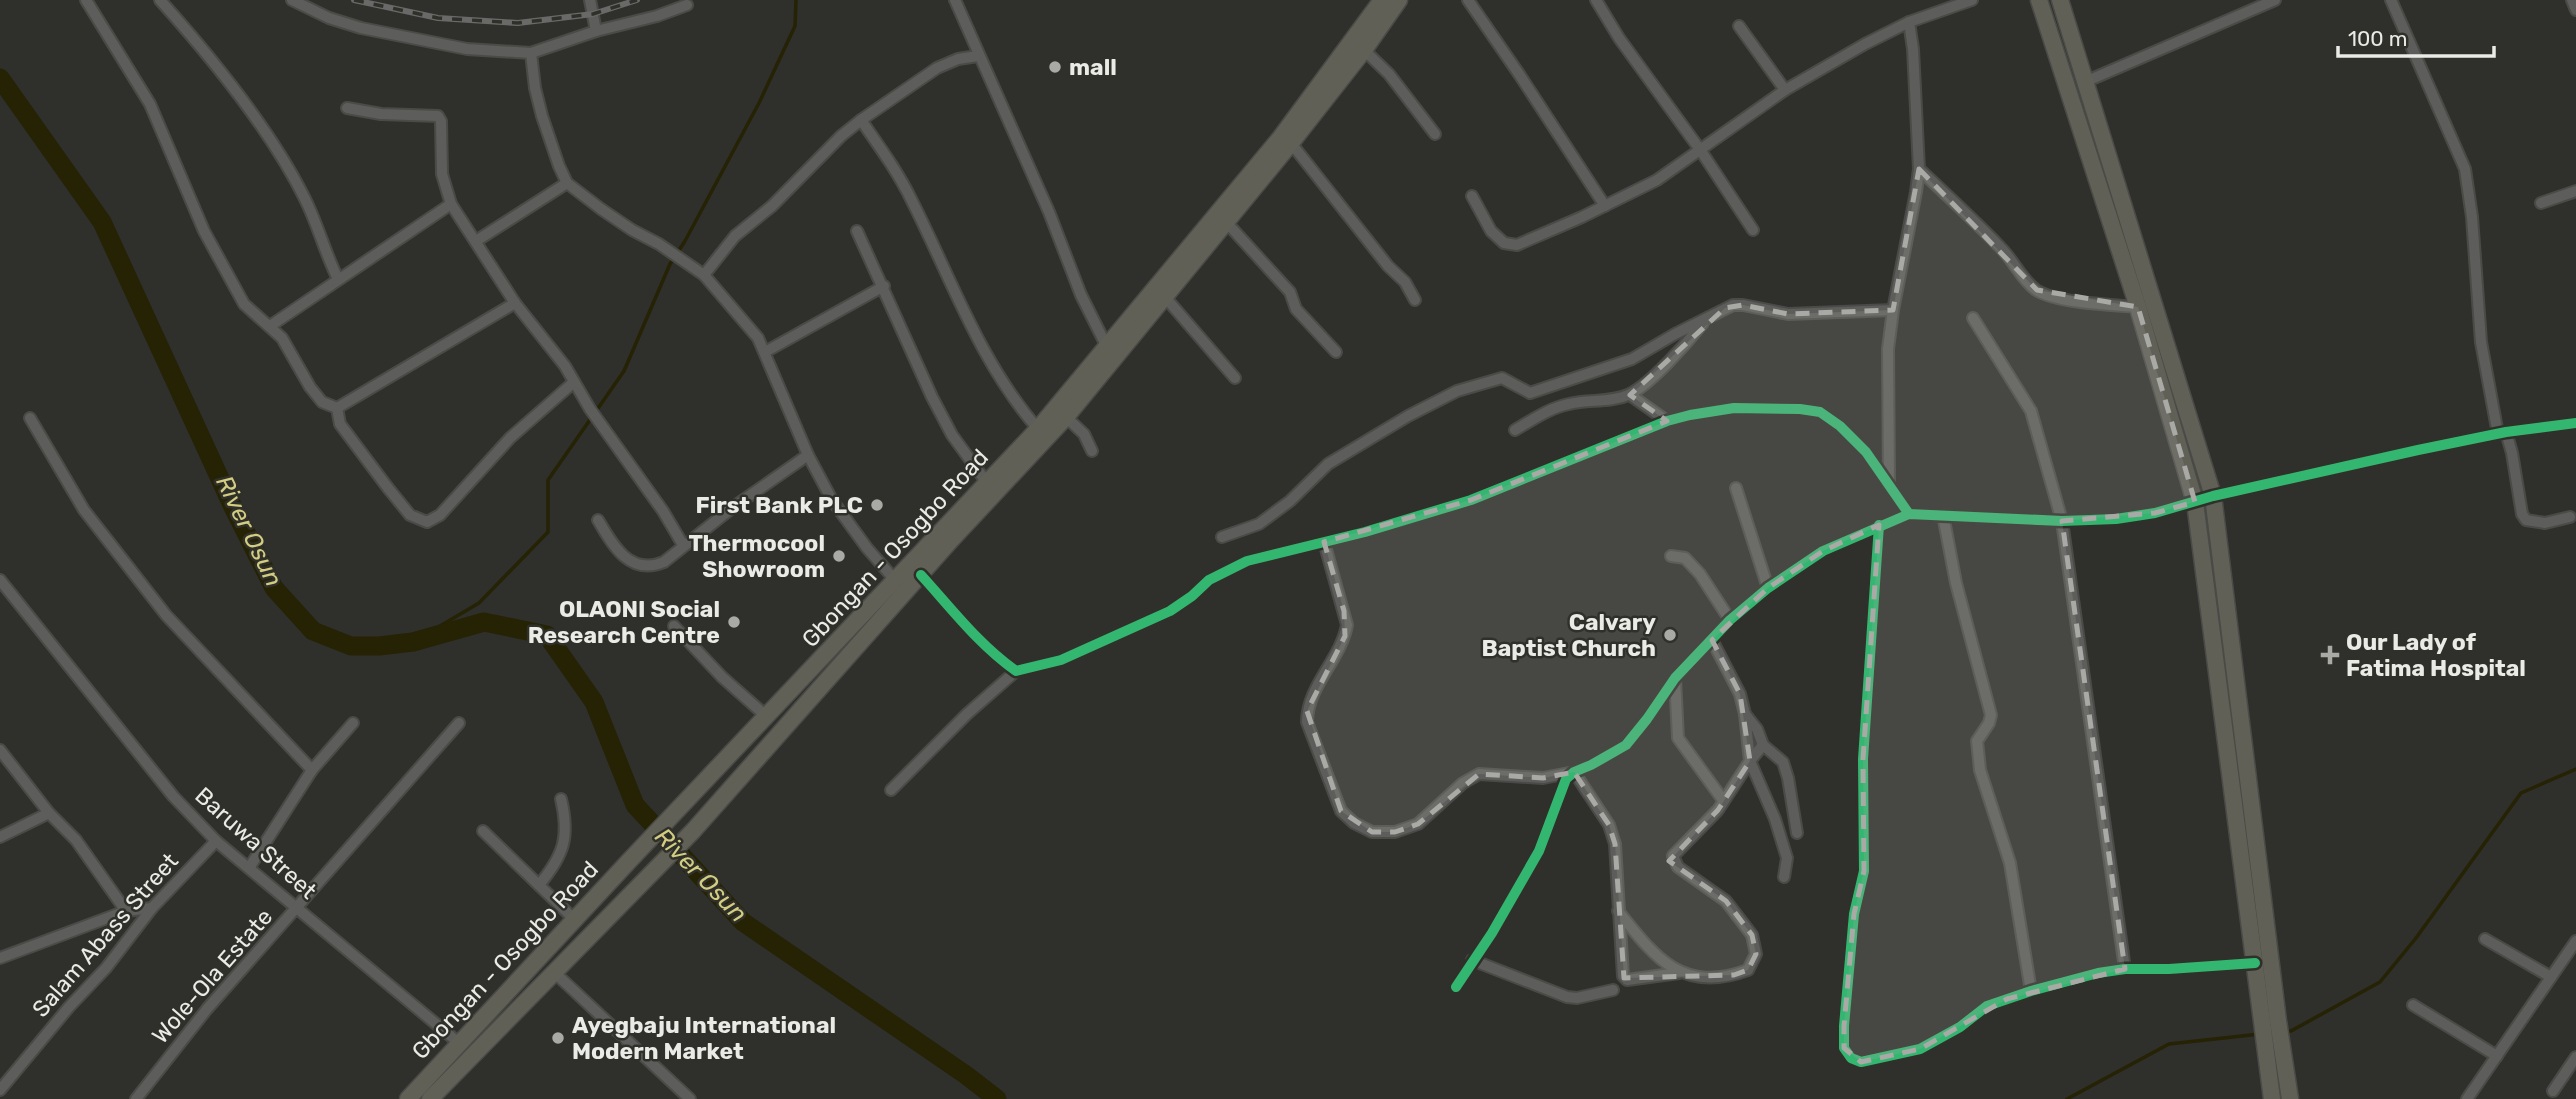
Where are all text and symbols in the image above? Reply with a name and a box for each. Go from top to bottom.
scale bar [2338,14,2494,58]
text: 100 m [2348,26,2407,51]
place label: mall [1069,53,1117,81]
marker: mall [1047,59,1063,75]
street label: Gbongan - Osogbo Road [796,443,994,653]
water label: River Osun [210,471,288,591]
place label: First Bank PLC [695,491,863,519]
marker: First Bank PLC [869,497,885,513]
place label: Thermocool Showroom [688,529,825,583]
marker: Thermocool Showroom [831,548,847,564]
place label: OLAONI Social Research Centre [528,595,720,649]
place label: Calvary Baptist Church [1481,608,1656,662]
marker: OLAONI Social Research Centre [726,614,742,630]
marker: Calvary Baptist Church [1662,627,1678,643]
place label: Our Lady of Fatima Hospital [2346,628,2526,682]
marker: Our Lady of Fatima Hospital [2320,645,2340,665]
street label: Baruwa Street [190,781,322,905]
water label: River Osun [649,822,753,928]
street label: Salam Abass Street [26,847,184,1023]
street label: Gbongan - Osogbo Road [406,855,604,1065]
street label: Wole-Ola Estate [146,903,278,1049]
place label: Ayegbaju International Modern Market [572,1011,836,1065]
marker: Ayegbaju International Modern Market [550,1030,566,1046]

